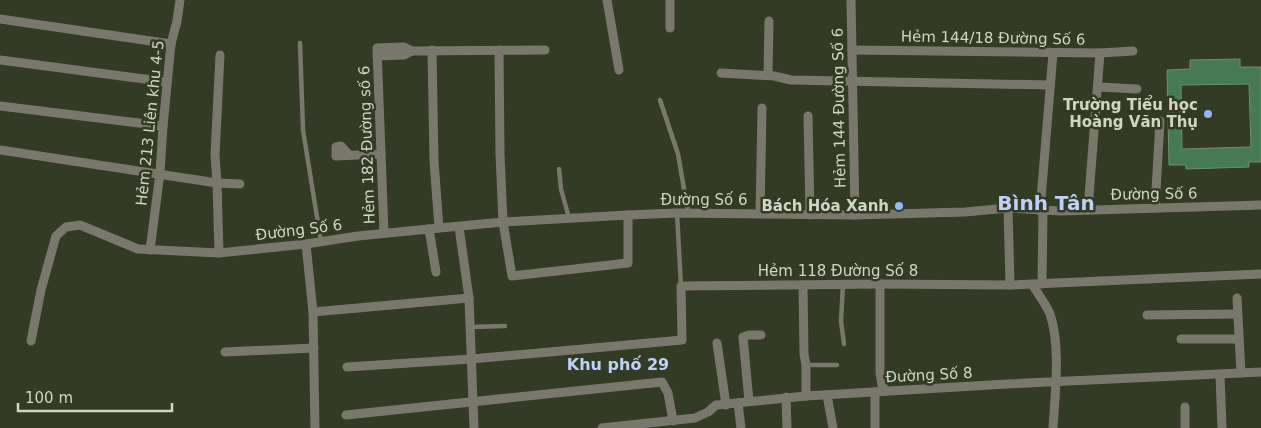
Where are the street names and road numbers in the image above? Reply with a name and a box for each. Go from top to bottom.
street label: Hẻm 144/18 Đường Số 6 [901,27,1085,49]
street label: Hẻm 144 Đường Số 6 [829,28,849,188]
street label: Hẻm 213 Liên khu 4-5 [132,39,168,207]
street label: Hẻm 182 Đường số 6 [355,65,379,225]
street label: Đường Số 6 [1110,184,1198,204]
street label: Đường Số 6 [660,191,748,209]
street label: Đường Số 6 [255,216,343,244]
street label: Hẻm 118 Đường Số 8 [758,262,918,280]
street label: Đường Số 8 [885,364,973,386]

